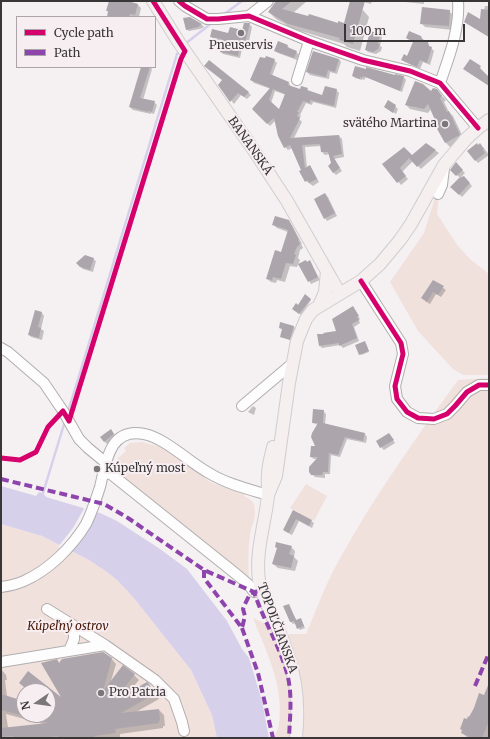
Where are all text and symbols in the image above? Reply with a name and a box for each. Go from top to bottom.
legend [16,16,156,68]
scale bar [346,16,467,42]
text: 100 m [351,23,386,38]
text: Cycle path [54,25,114,40]
marker: Pneuservis [236,28,246,38]
place label: Pneuservis [209,39,273,53]
text: Path [54,45,80,60]
street label: BANANSKÁ [225,114,275,178]
place label: svätého Martina [343,117,437,131]
marker: svätého Martina [440,119,450,129]
place label: Kúpeľný most [105,462,185,476]
marker: Kúpeľný most [92,464,102,474]
street label: TOPOĽČIANSKA [254,581,300,675]
park label: Kúpeľný ostrov [27,620,109,634]
north arrow [16,683,56,723]
place label: Pro Patria [109,686,166,700]
marker: Pro Patria [96,688,106,698]
text: N [17,700,33,711]

